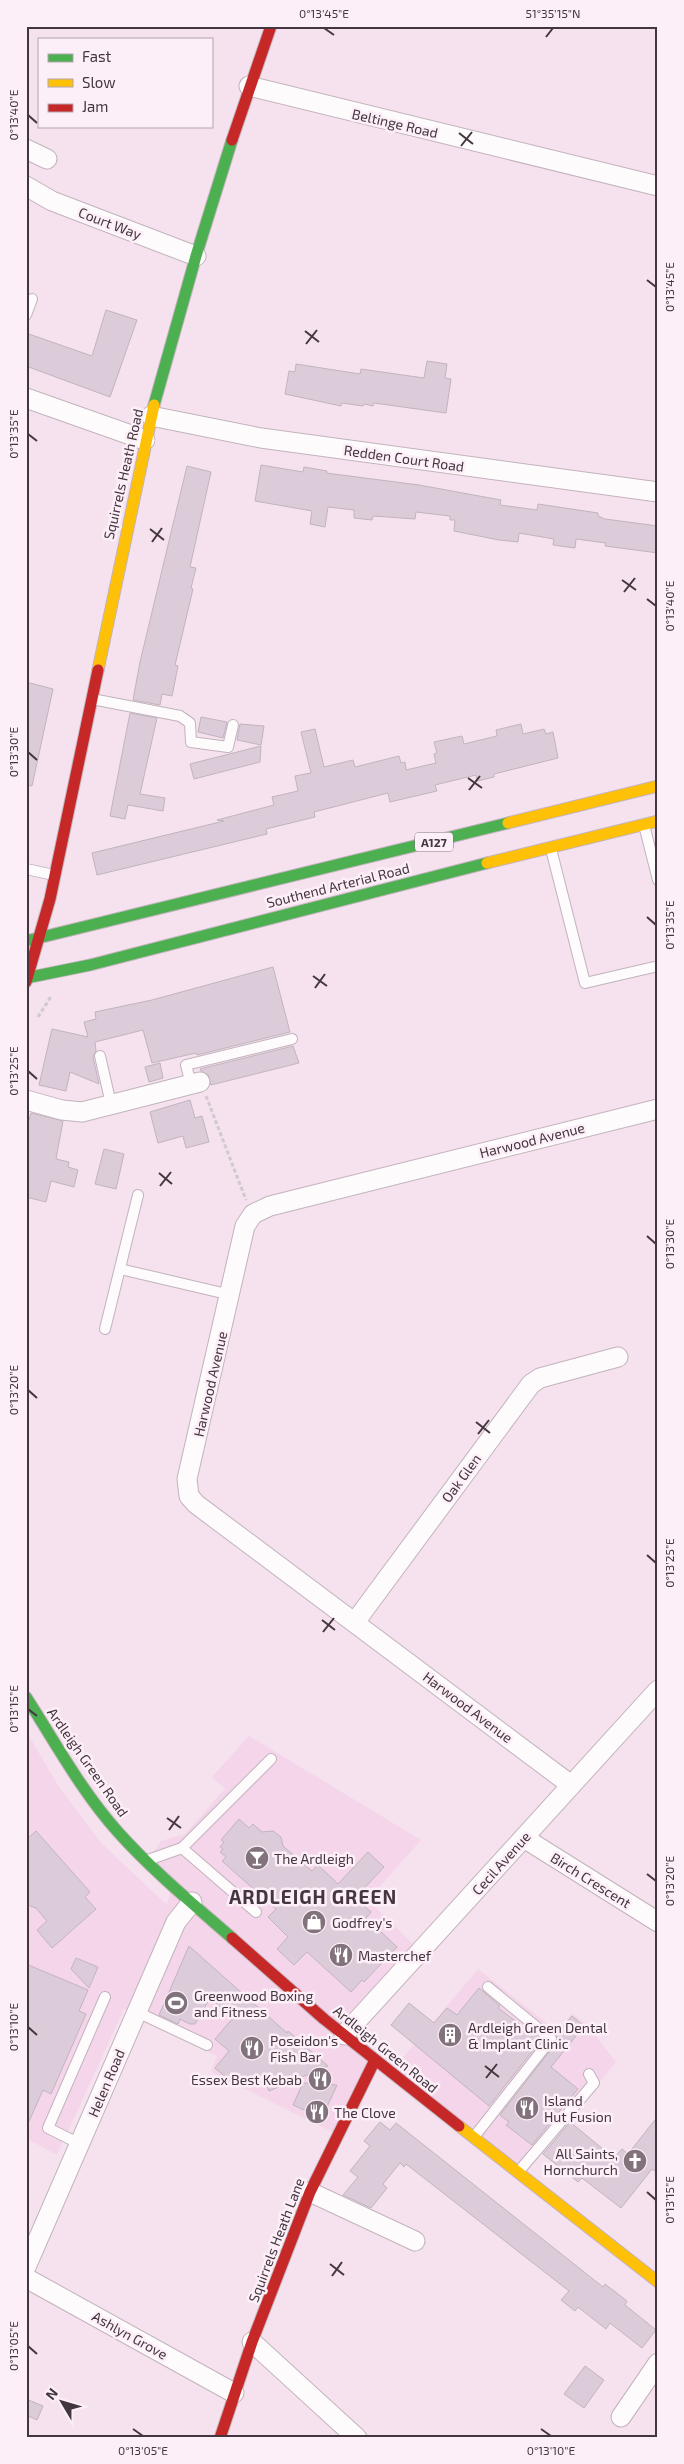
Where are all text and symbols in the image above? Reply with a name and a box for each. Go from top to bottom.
text: 0°13'45"E [299,6,349,20]
text: 51°35'15"N [525,6,581,20]
legend [38,38,212,128]
text: Fast [82,47,112,65]
text: Slow [82,73,116,91]
text: 0°13'40"E [6,89,20,140]
text: Jam [82,97,108,115]
street label: Beltinge Road [350,105,440,141]
street label: Court Way [76,203,144,243]
text: 0°13'45"E [662,262,676,312]
street label: Squirrels Heath Road [100,407,146,541]
text: 0°13'35"E [6,409,20,459]
street label: Redden Court Road [343,441,465,475]
text: 0°13'40"E [662,580,676,631]
text: 0°13'30"E [6,727,20,777]
road number: A127 [415,832,453,852]
street label: Southend Arterial Road [265,859,411,911]
text: 0°13'35"E [662,900,676,950]
text: 0°13'25"E [6,1046,20,1096]
street label: Harwood Avenue [478,1119,586,1161]
text: 0°13'30"E [662,1219,676,1269]
street label: Harwood Avenue [190,1330,230,1438]
text: 0°13'20"E [6,1364,20,1415]
street label: Oak Glen [438,1450,484,1506]
text: 0°13'25"E [662,1538,676,1588]
street label: Harwood Avenue [420,1668,516,1746]
text: 0°13'15"E [6,1685,20,1733]
street label: Ardleigh Green Road [44,1704,132,1820]
street label: Cecil Avenue [468,1828,534,1898]
bar icon: The Ardleigh [244,1845,270,1871]
street label: Birch Crescent [548,1849,634,1911]
place label: The Ardleigh [274,1850,354,1867]
text: 0°13'20"E [662,1855,676,1906]
district label: ARDLEIGH GREEN [229,1885,397,1908]
shop icon: Godfrey's [301,1909,327,1935]
place label: Godfrey's [332,1914,392,1931]
restaurant icon: Masterchef [328,1942,354,1968]
place label: Masterchef [358,1947,432,1964]
place label: Greenwood Boxing and Fitness [194,1987,313,2020]
sports icon: Greenwood Boxing and Fitness [163,1990,189,2016]
text: 0°13'10"E [6,2002,20,2051]
street label: Ardleigh Green Road [330,2002,442,2096]
place label: Ardleigh Green Dental & Implant Clinic [468,2019,608,2052]
building icon: Ardleigh Green Dental & Implant Clinic [437,2022,463,2048]
place label: Poseidon's Fish Bar [270,2032,338,2065]
restaurant icon: Poseidon's Fish Bar [239,2035,265,2061]
street label: Helen Road [84,2047,128,2119]
restaurant icon: Essex Best Kebab [307,2066,333,2092]
place label: Essex Best Kebab [191,2071,302,2088]
place label: Island Hut Fusion [544,2092,612,2125]
restaurant icon: Island Hut Fusion [514,2095,540,2121]
restaurant icon: The Clove [304,2099,330,2125]
place label: The Clove [334,2104,396,2121]
place label: All Saints, Hornchurch [544,2145,618,2178]
church icon: All Saints, Hornchurch [622,2148,648,2174]
street label: Squirrels Heath Lane [244,2175,308,2305]
text: 0°13'15"E [662,2176,676,2224]
street label: Ashlyn Grove [89,2307,171,2363]
text: 0°13'05"E [6,2321,20,2371]
north arrow [38,2376,88,2426]
text: N [42,2384,61,2403]
text: 0°13'05"E [118,2443,168,2457]
text: 0°13'10"E [527,2443,576,2457]

